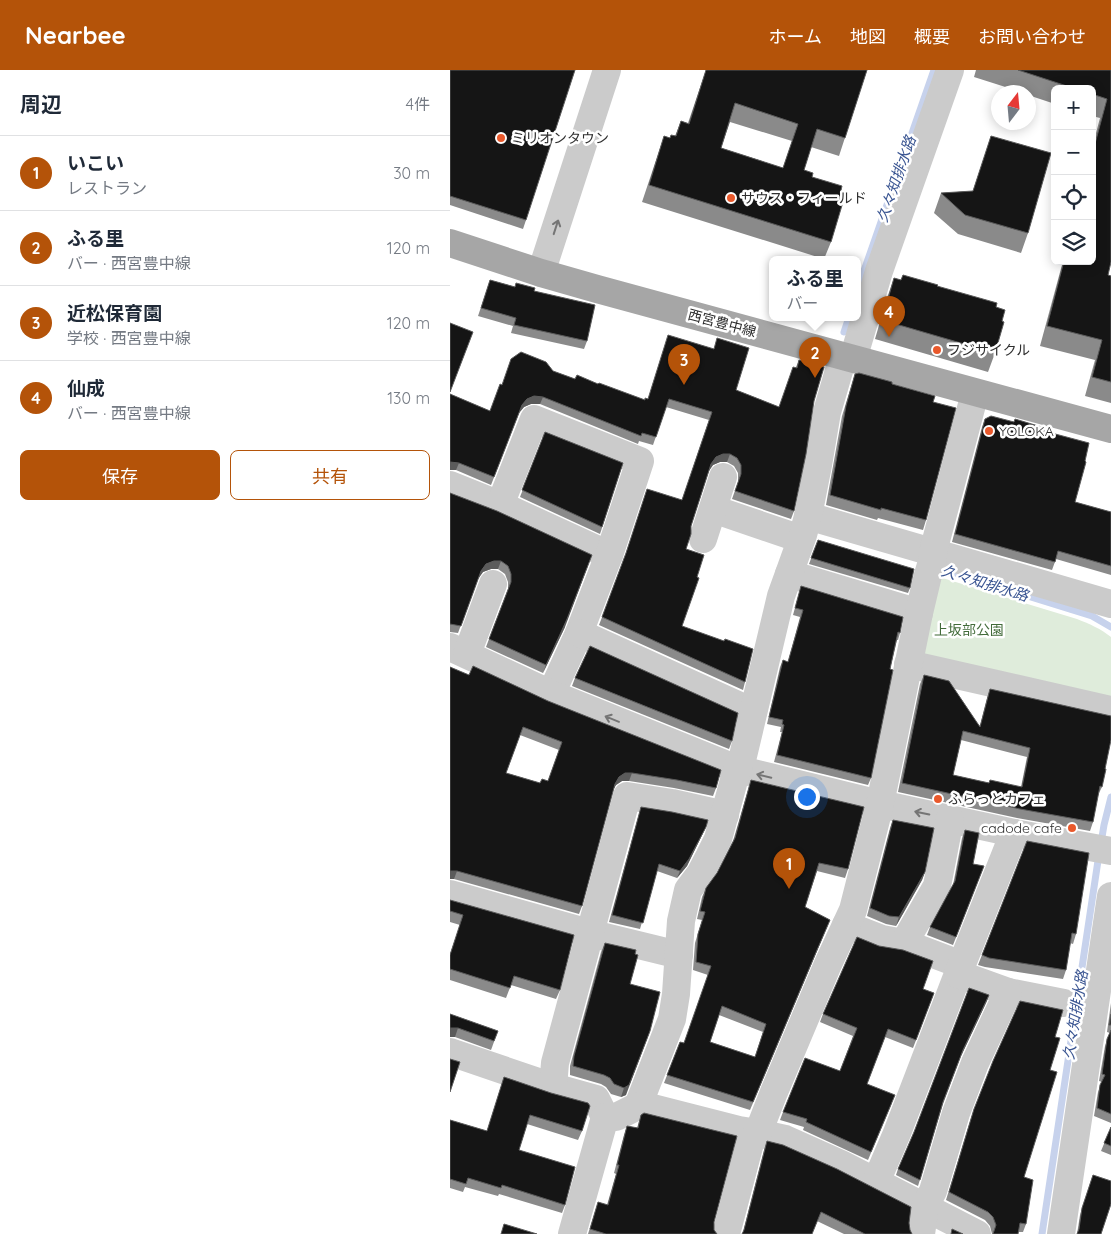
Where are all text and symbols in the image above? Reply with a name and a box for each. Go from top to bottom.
text: Nearbee [25,20,126,50]
text: ホーム [769,25,822,48]
text: 地図 [850,25,886,48]
text: 概要 [914,25,950,48]
text: お問い合わせ [978,25,1086,48]
north arrow [991,85,1036,130]
map controls [1051,85,1096,265]
button: + [1051,85,1096,130]
text: 周辺 [20,91,62,117]
text: 4件 [406,94,430,114]
place label: ミリオンタウン [511,129,609,147]
button: − [1051,130,1096,175]
water label: 久々知排水路 [872,131,920,225]
marker: ミリオンタウン [495,132,507,144]
text: いこい [67,151,124,175]
text: 1 [33,163,39,183]
text: 30 m [393,163,430,183]
button: locate [1051,175,1096,220]
text: レストラン [67,178,147,198]
place label: サウス・フィールド [741,189,867,207]
marker: サウス・フィールド [725,192,737,204]
one-way arrow [551,219,561,235]
button: layers [1051,220,1096,265]
text: ふる里 [67,226,124,250]
text: 2 [31,238,41,258]
text: 120 m [387,238,430,258]
text: バー · 西宮豊中線 [67,253,191,273]
popup [769,256,861,321]
text: ふる里 [786,266,844,290]
text: バー [786,293,819,313]
pin: 4 [873,296,905,337]
text: 近松保育園 [67,301,162,325]
street label: 西宮豊中線 [686,305,758,341]
text: 3 [32,313,40,333]
text: 120 m [387,313,430,333]
text: 学校 · 西宮豊中線 [67,328,191,348]
pin: 2 [799,337,831,378]
place label: フジサイクル [947,341,1030,359]
pin: 3 [668,344,700,385]
marker: フジサイクル [931,344,943,356]
text: 仙成 [67,376,105,400]
text: 4 [31,388,41,408]
text: 130 m [387,388,430,408]
text: バー · 西宮豊中線 [67,403,191,423]
place label: YOLOKA [999,422,1054,440]
marker: YOLOKA [983,425,995,437]
button: 保存 [20,450,220,500]
button: 共有 [230,450,430,500]
water label: 久々知排水路 [939,561,1033,606]
park label: 上坂部公園 [934,621,1004,639]
one-way arrow [605,713,620,723]
one-way arrow [757,771,773,780]
your location [794,784,820,810]
place label: ふらっとカフェ [948,790,1046,808]
marker: ふらっとカフェ [932,793,944,805]
one-way arrow [915,808,931,818]
place label: cadode cafe [981,819,1062,837]
marker: cadode cafe [1066,822,1078,834]
pin: 1 [773,848,805,889]
water label: 久々知排水路 [1059,967,1092,1061]

